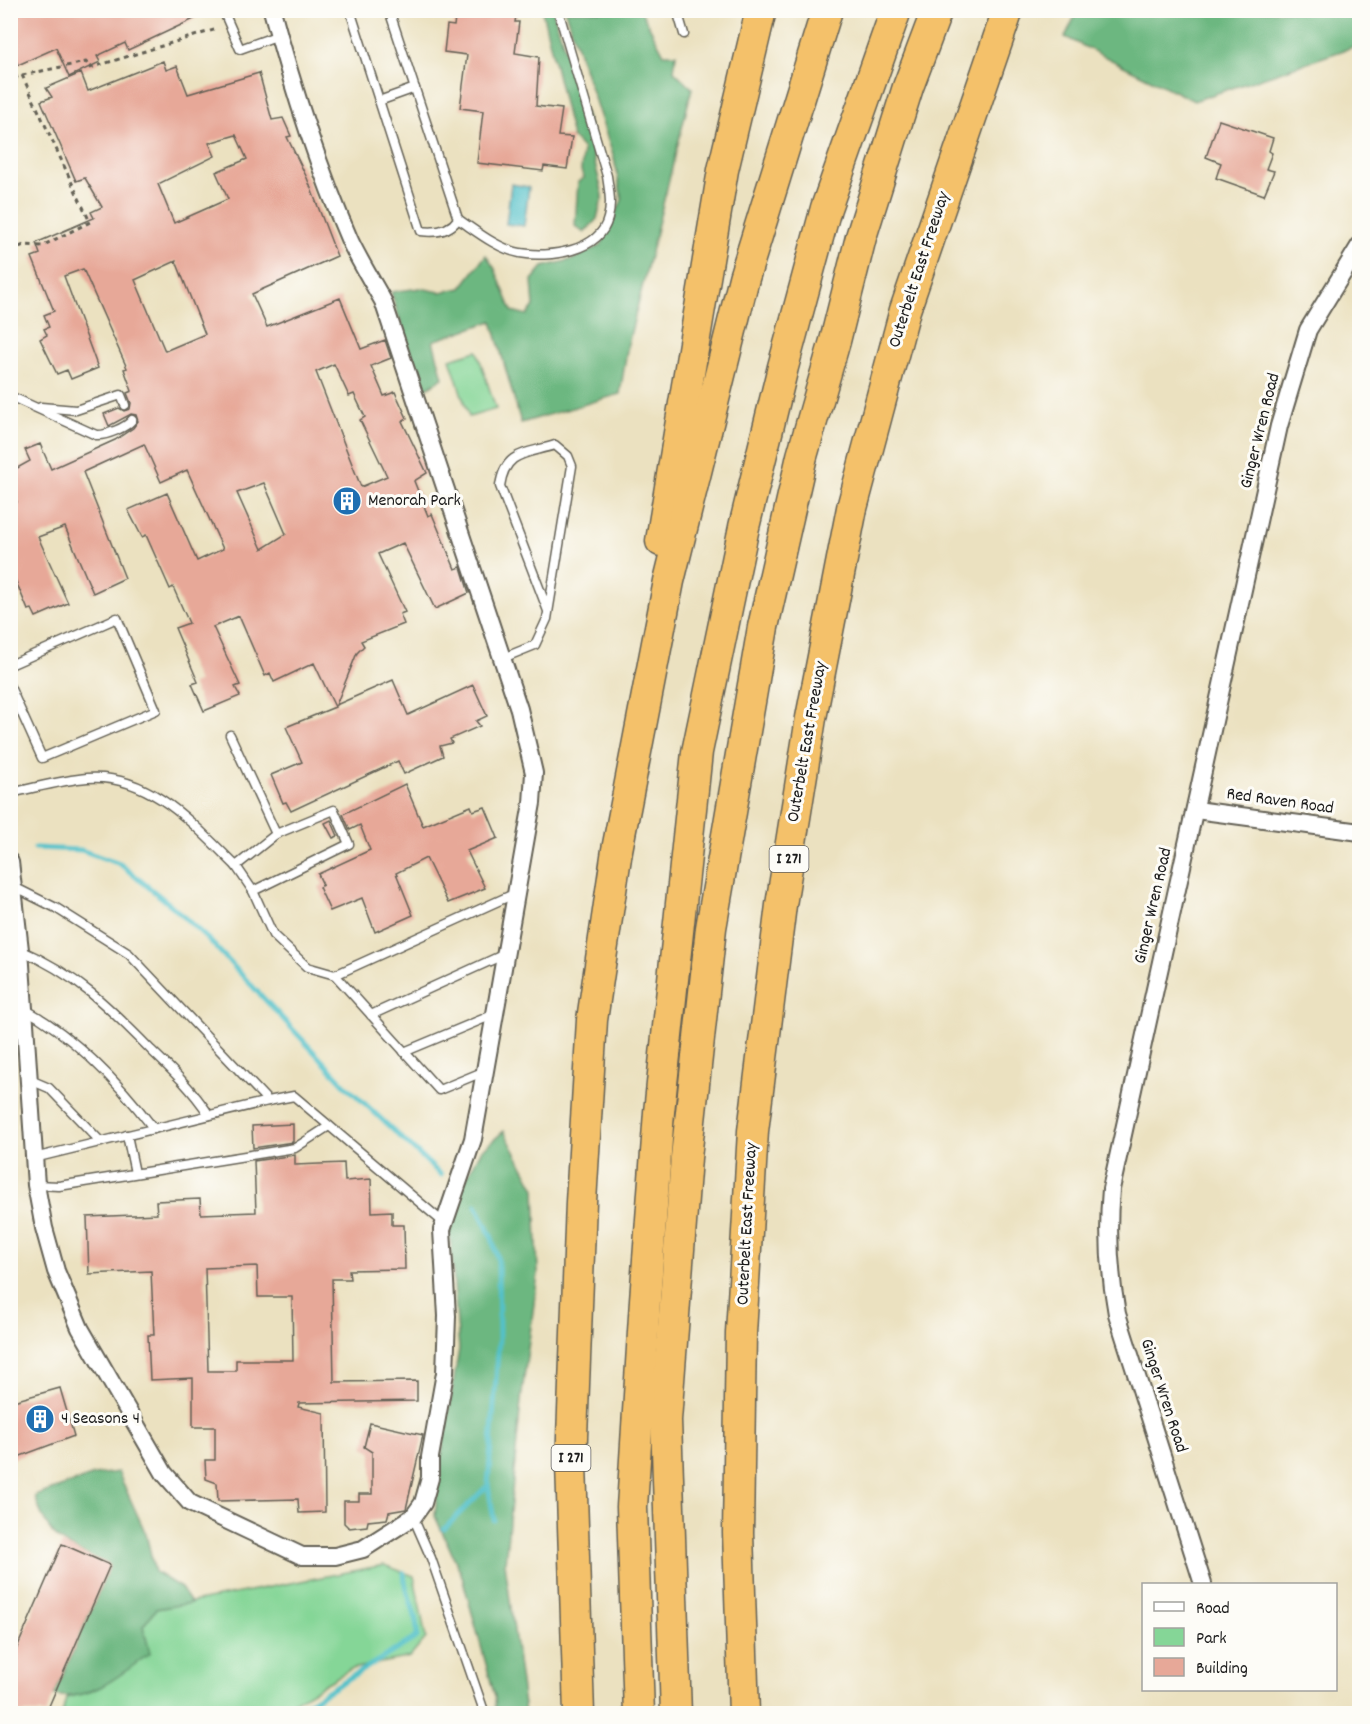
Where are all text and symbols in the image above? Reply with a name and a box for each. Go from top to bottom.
street label: Outerbelt East Freeway [883,188,957,351]
street label: Ginger Wren Road [1235,371,1287,491]
building icon: Menorah Park [331,485,363,517]
place label: Menorah Park [368,489,461,514]
street label: Outerbelt East Freeway [782,659,835,824]
street label: Red Raven Road [1225,782,1335,822]
road number: I 271 [770,846,808,872]
street label: Ginger Wren Road [1129,846,1179,966]
street label: Outerbelt East Freeway [731,1141,765,1306]
street label: Ginger Wren Road [1133,1336,1193,1456]
building icon: 4 Seasons 4 [24,1403,56,1435]
place label: 4 Seasons 4 [61,1407,140,1432]
road number: I 271 [552,1445,590,1471]
legend [1142,1583,1337,1691]
text: Road [1196,1597,1230,1622]
text: Park [1196,1627,1227,1652]
text: Building [1196,1657,1248,1682]

